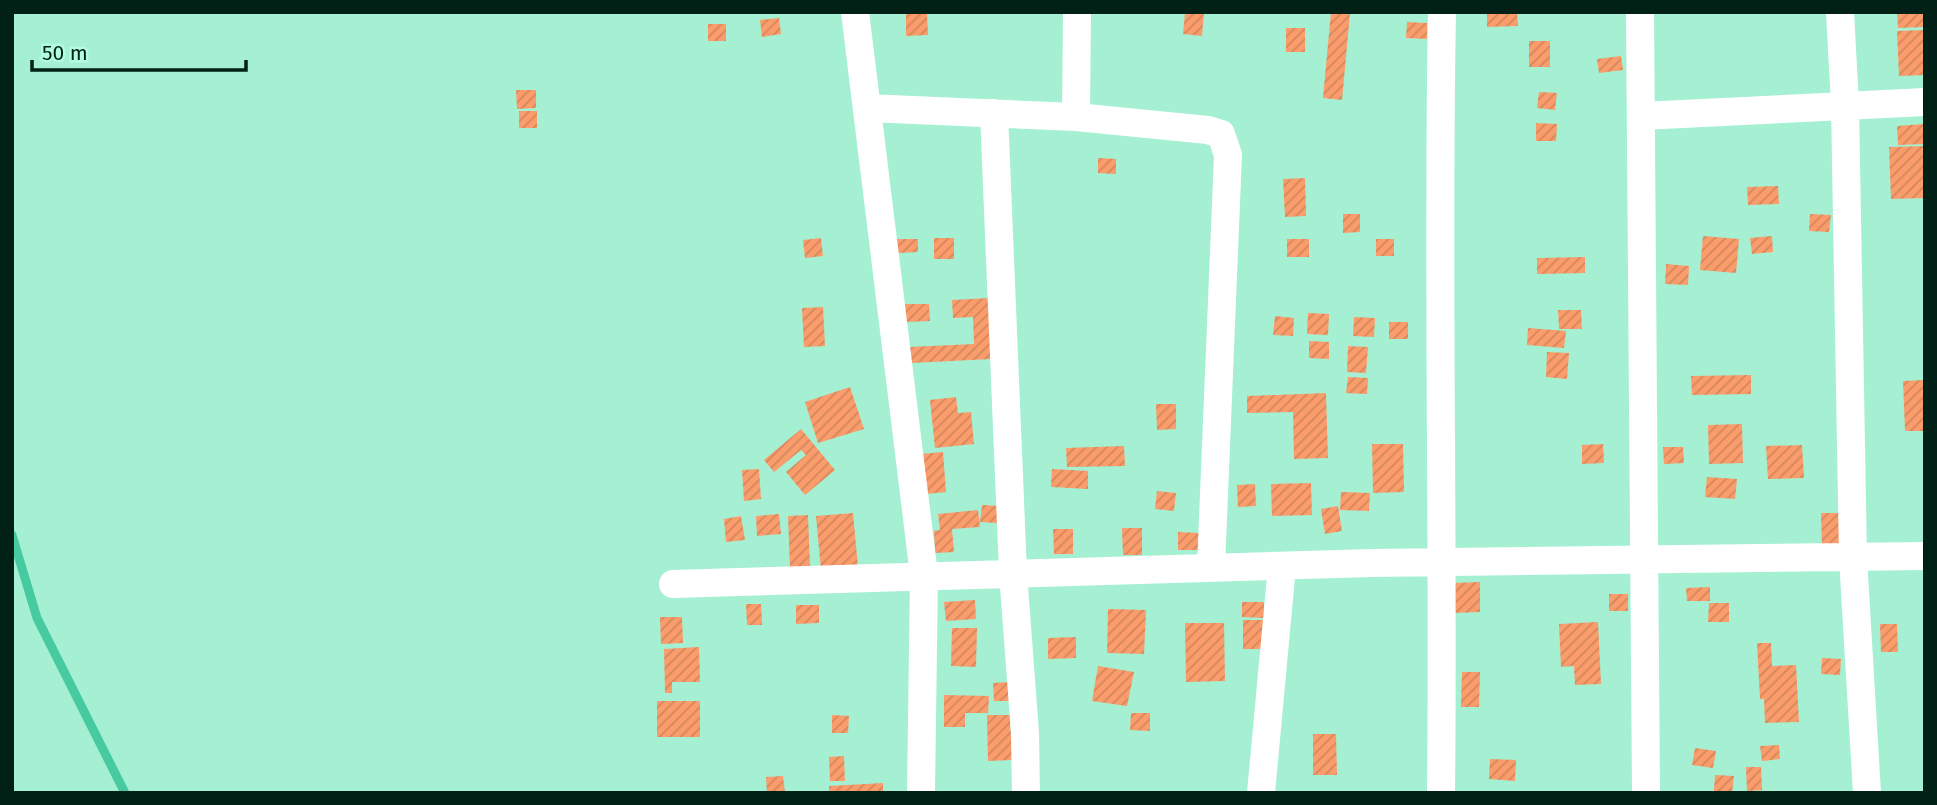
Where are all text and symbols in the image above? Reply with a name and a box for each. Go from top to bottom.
scale bar [32,28,245,72]
text: 50 m [42,40,88,66]

